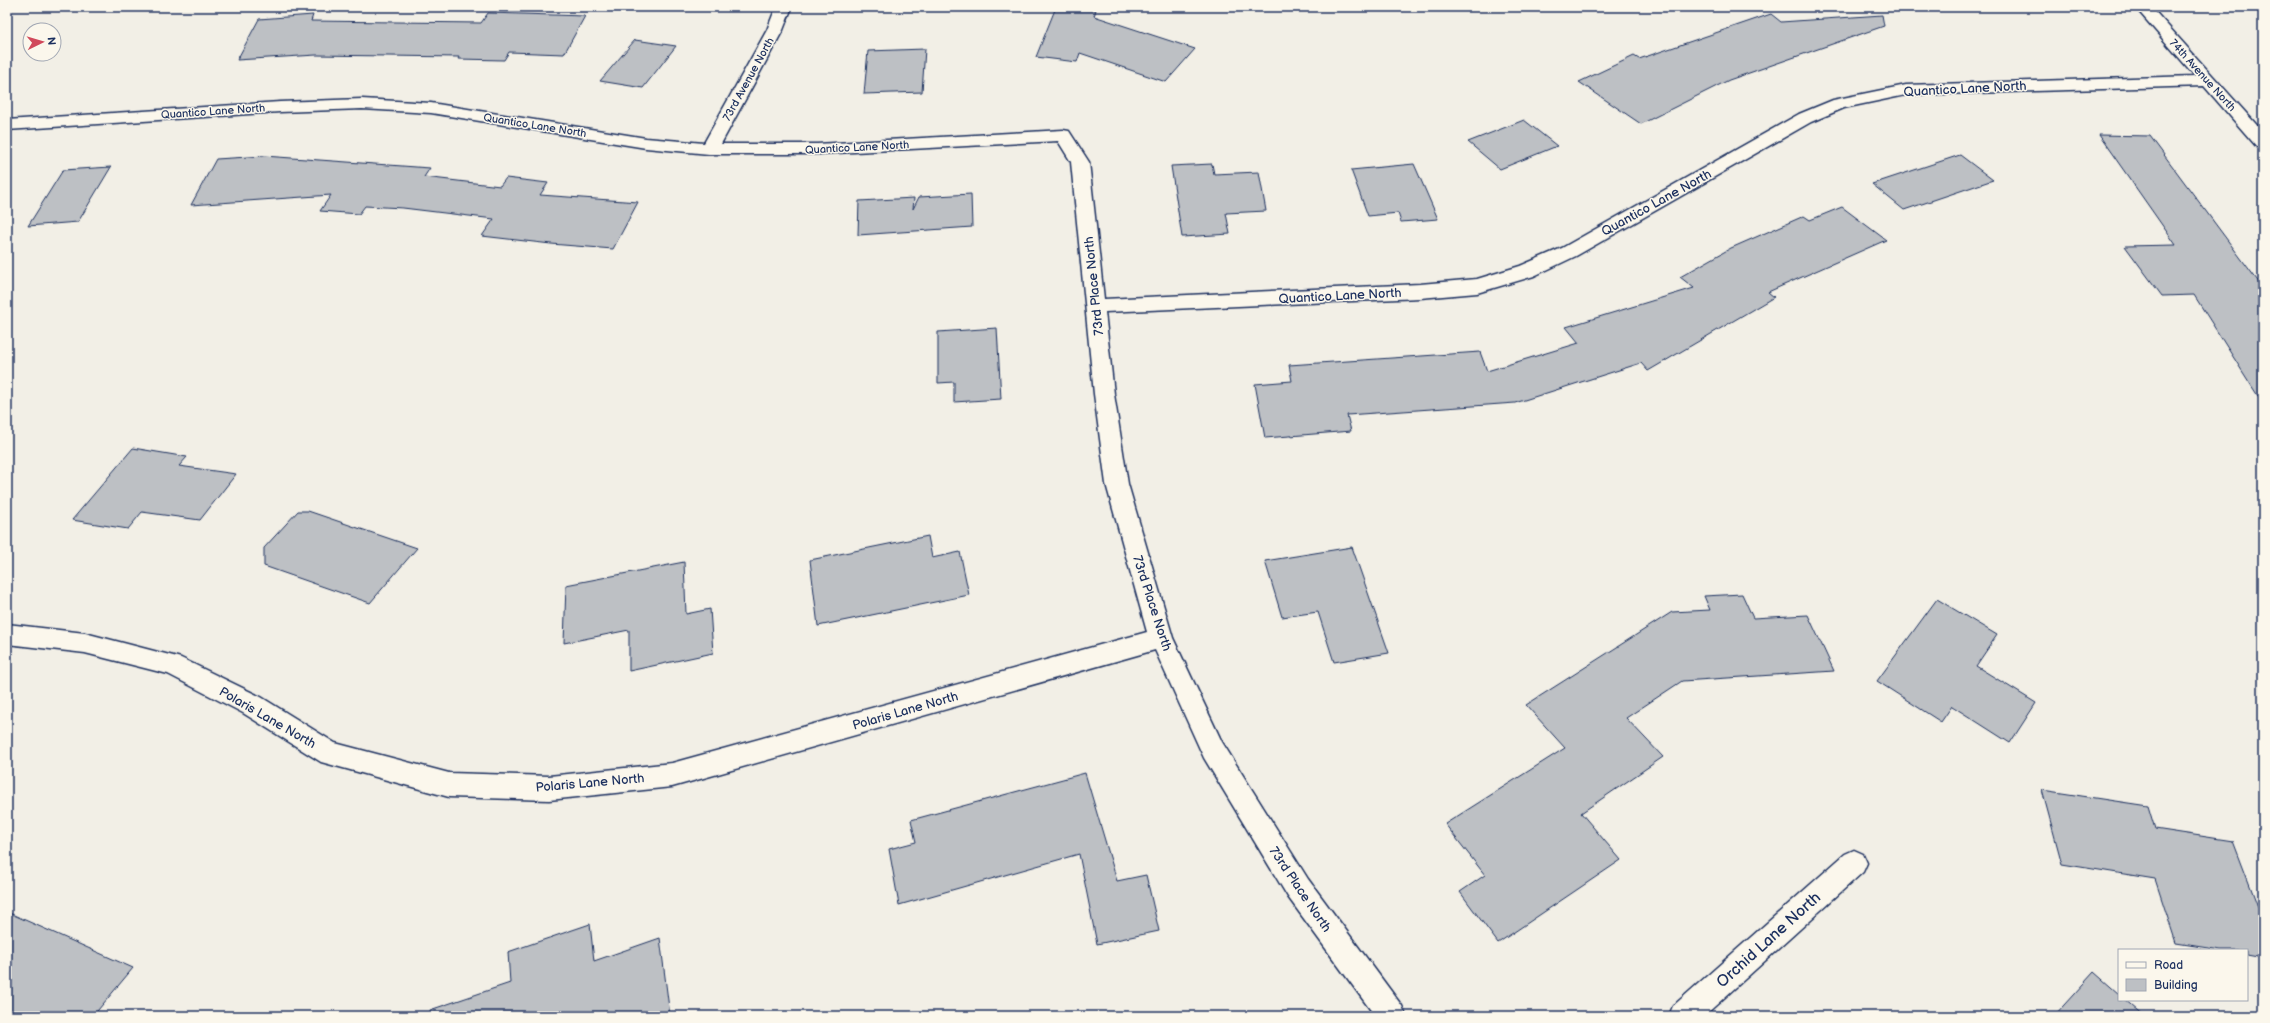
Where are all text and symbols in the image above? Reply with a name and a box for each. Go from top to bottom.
north arrow [22,22,62,62]
street label: 73rd Avenue North [720,35,777,123]
text: N [45,36,58,46]
street label: 74th Avenue North [2167,37,2238,114]
street label: Quantico Lane North [1903,78,2027,100]
street label: Quantico Lane North [161,101,265,122]
street label: Quantico Lane North [482,111,587,140]
street label: Quantico Lane North [805,138,909,157]
street label: Quantico Lane North [1599,166,1714,240]
street label: 73rd Place North [1081,236,1107,336]
street label: Quantico Lane North [1278,285,1402,307]
street label: 73rd Place North [1129,554,1175,653]
street label: Polaris Lane North [216,684,319,752]
street label: Polaris Lane North [851,688,960,734]
street label: Polaris Lane North [535,770,645,796]
street label: 73rd Place North [1266,844,1335,935]
street label: Orchid Lane North [1713,888,1825,992]
legend [2118,949,2248,1001]
text: Road [2154,958,2183,973]
text: Building [2154,978,2198,993]

